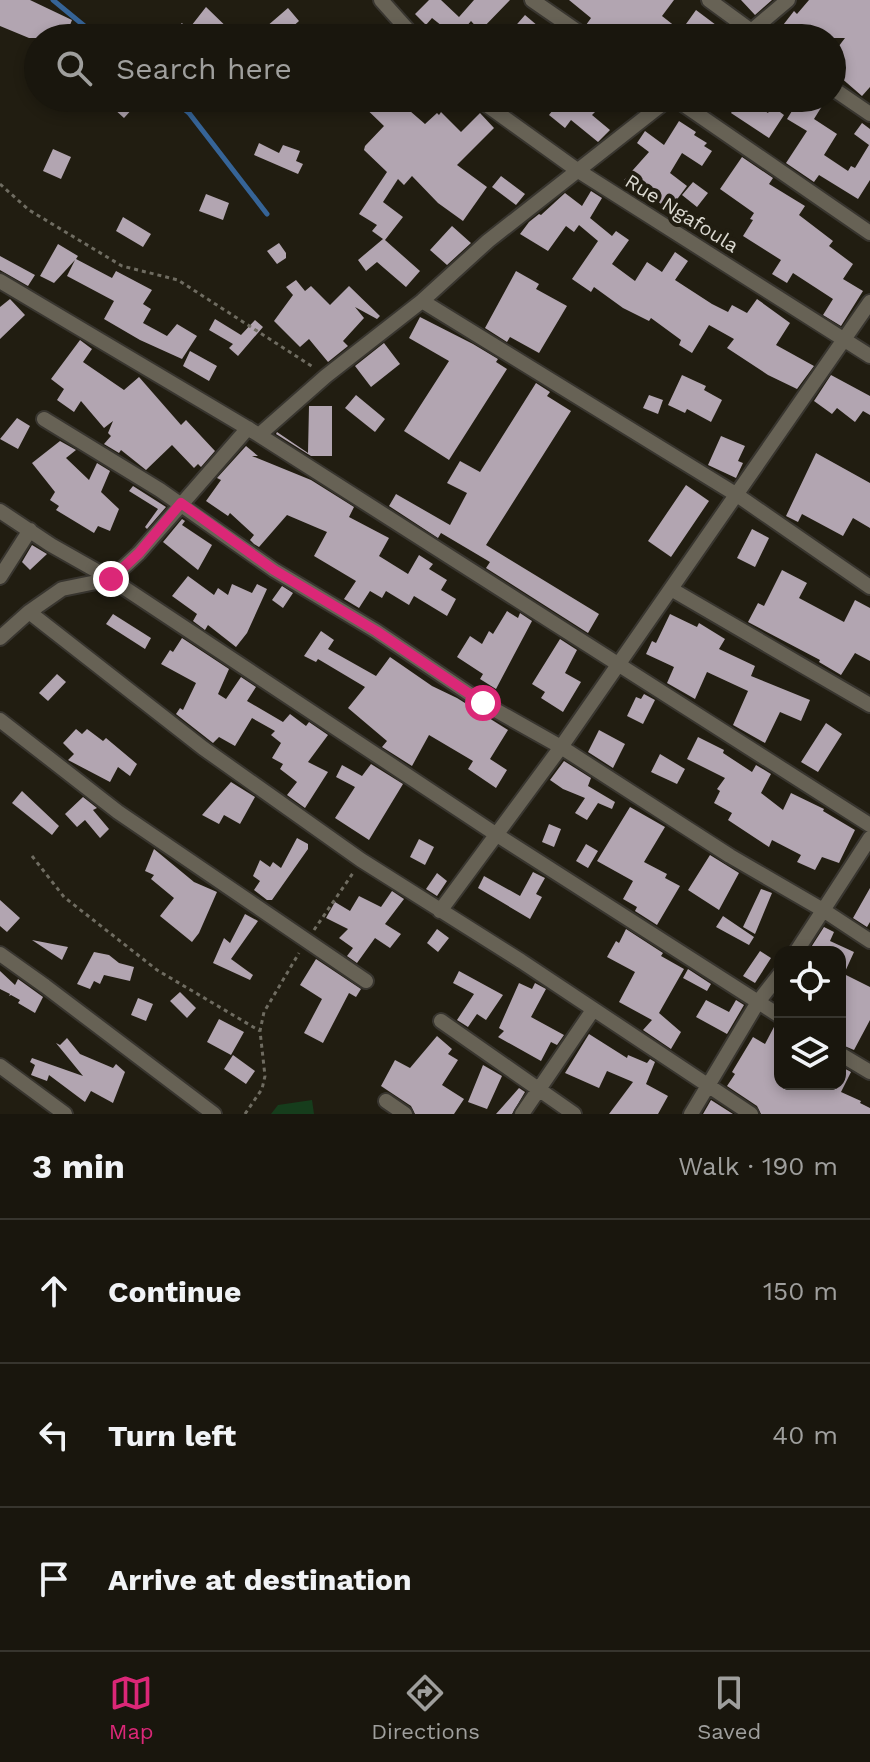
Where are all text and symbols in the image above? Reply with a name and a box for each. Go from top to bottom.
search box [24,24,846,112]
icon: search [52,46,96,90]
text: Search here [116,51,292,86]
street label: Rue Ngafoula [621,169,743,257]
route end [93,561,129,597]
route start [465,685,501,721]
map controls [774,946,846,1090]
button: locate [774,946,846,1018]
button: layers [774,1018,846,1090]
text: 3 min [32,1146,125,1186]
text: Walk · 190 m [678,1151,838,1181]
icon: ahead [32,1269,76,1313]
text: Continue [108,1274,241,1309]
text: 150 m [763,1276,838,1306]
icon: left [32,1413,76,1457]
text: Turn left [108,1418,236,1453]
text: 40 m [772,1420,838,1450]
icon: arrive [32,1557,76,1601]
text: Arrive at destination [108,1562,412,1597]
tab: Map [109,1671,154,1744]
tab: Directions [371,1671,480,1744]
tab: Saved [697,1671,761,1744]

